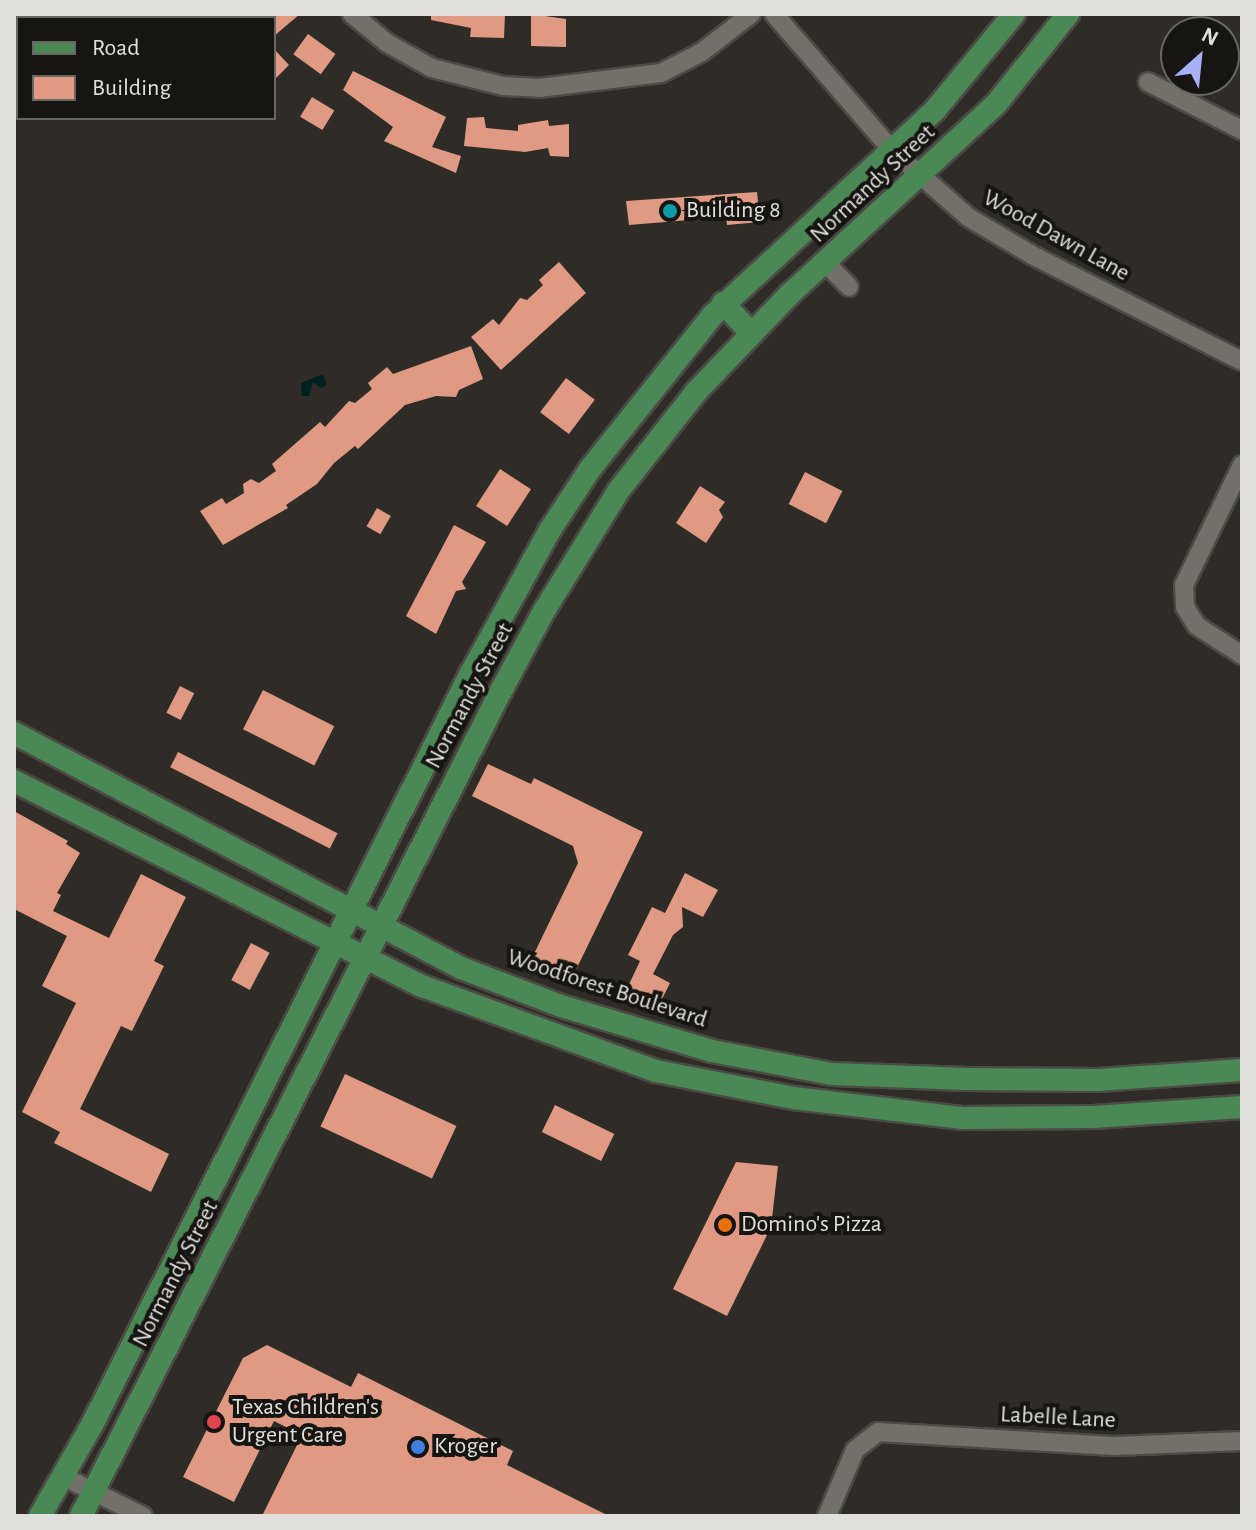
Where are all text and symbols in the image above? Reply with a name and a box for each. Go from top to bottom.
legend [16,16,276,120]
north arrow [1160,16,1240,96]
text: N [1198,23,1222,50]
text: Road [92,36,140,60]
text: Building [92,76,171,100]
street label: Normandy Street [804,119,942,249]
street label: Wood Dawn Lane [978,184,1134,288]
place label: Building 8 [686,197,781,225]
marker: Building 8 [661,202,679,220]
street label: Normandy Street [420,618,520,774]
street label: Woodforest Boulevard [503,943,711,1035]
street label: Normandy Street [127,1196,225,1352]
place label: Domino's Pizza [741,1211,882,1239]
marker: Domino's Pizza [716,1216,734,1234]
place label: Texas Children's Urgent Care [232,1394,379,1450]
street label: Labelle Lane [1000,1401,1116,1435]
marker: Texas Children's Urgent Care [203,1411,225,1433]
place label: Kroger [434,1433,497,1461]
marker: Kroger [409,1438,427,1456]

